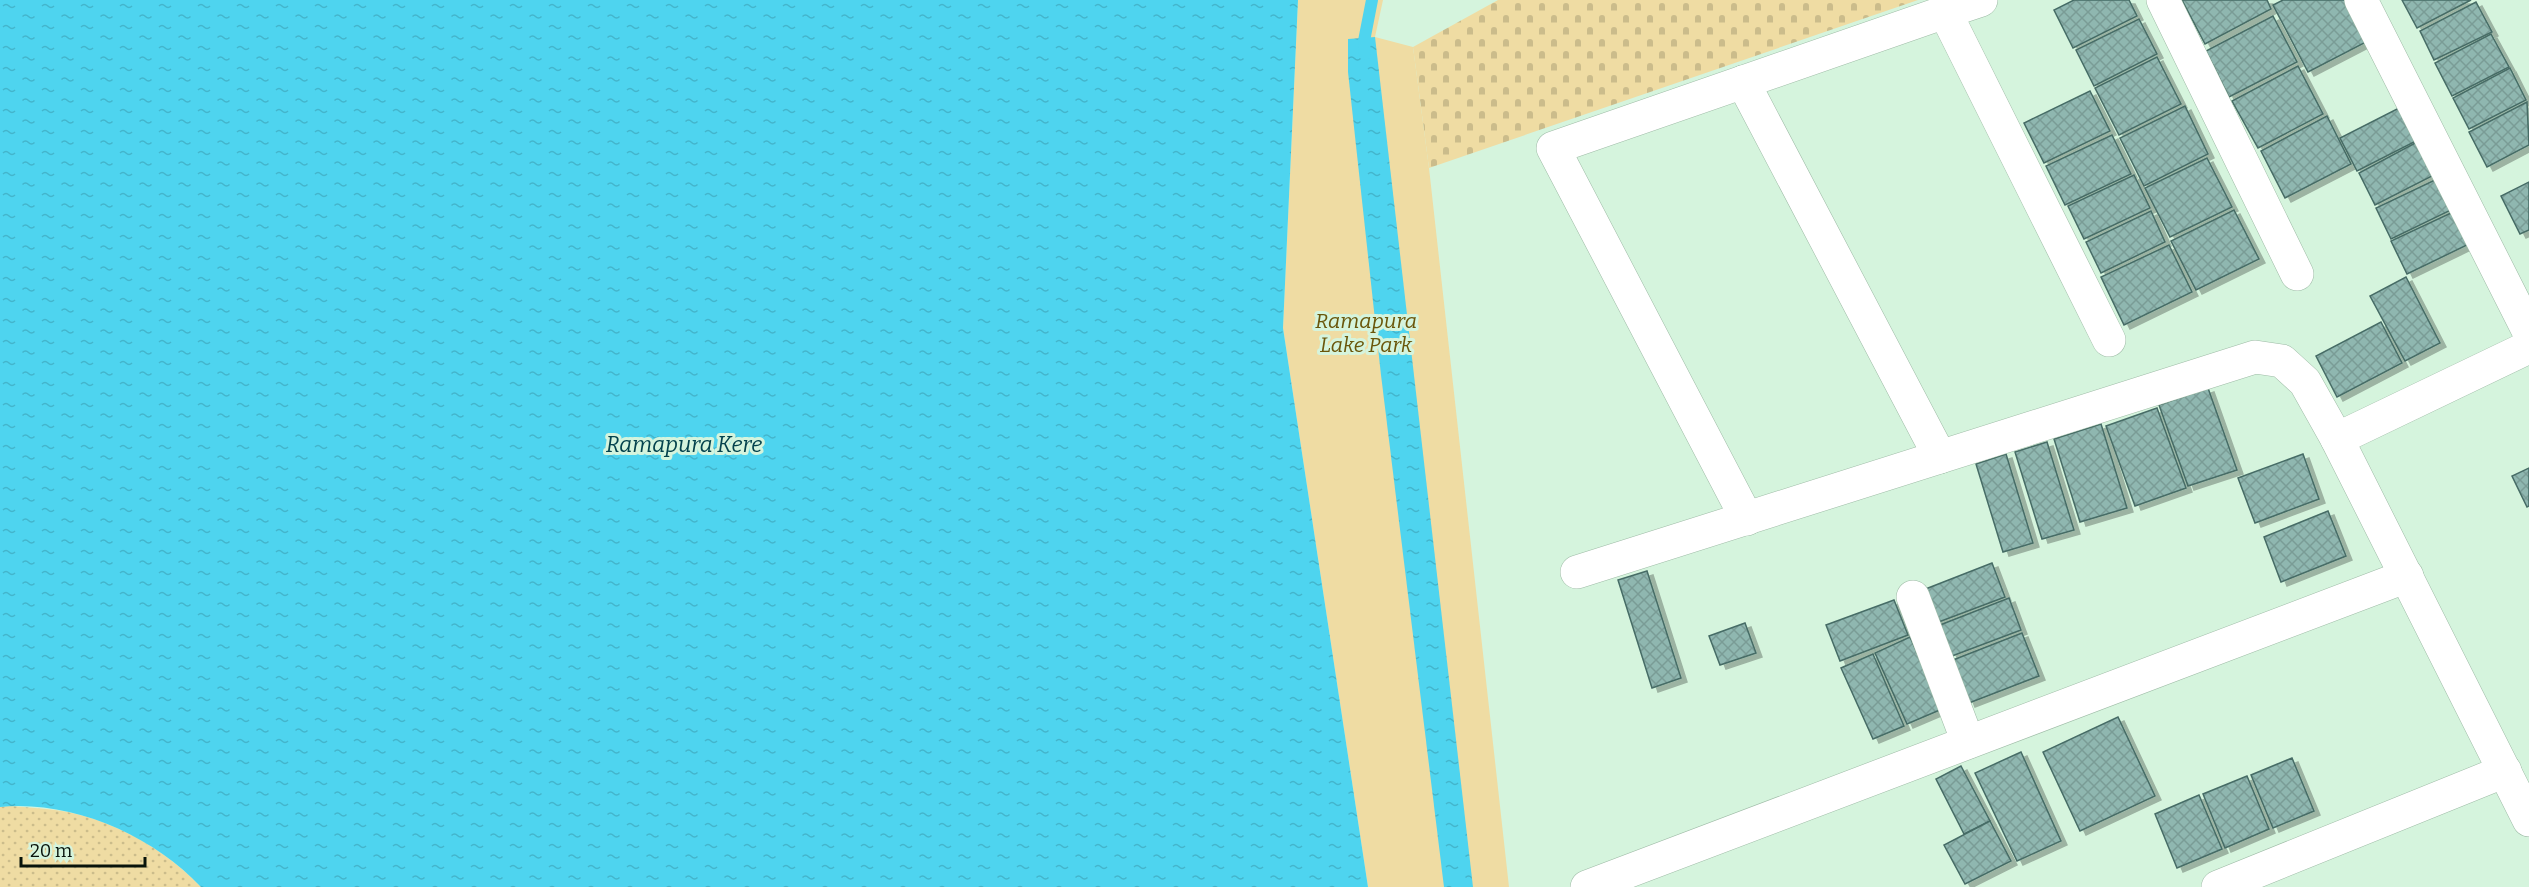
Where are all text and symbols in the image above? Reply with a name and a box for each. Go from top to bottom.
park label: Ramapura Lake Park [1315,308,1417,358]
water label: Ramapura Kere [606,431,762,458]
scale bar [21,830,146,868]
text: 20 m [30,840,72,862]

